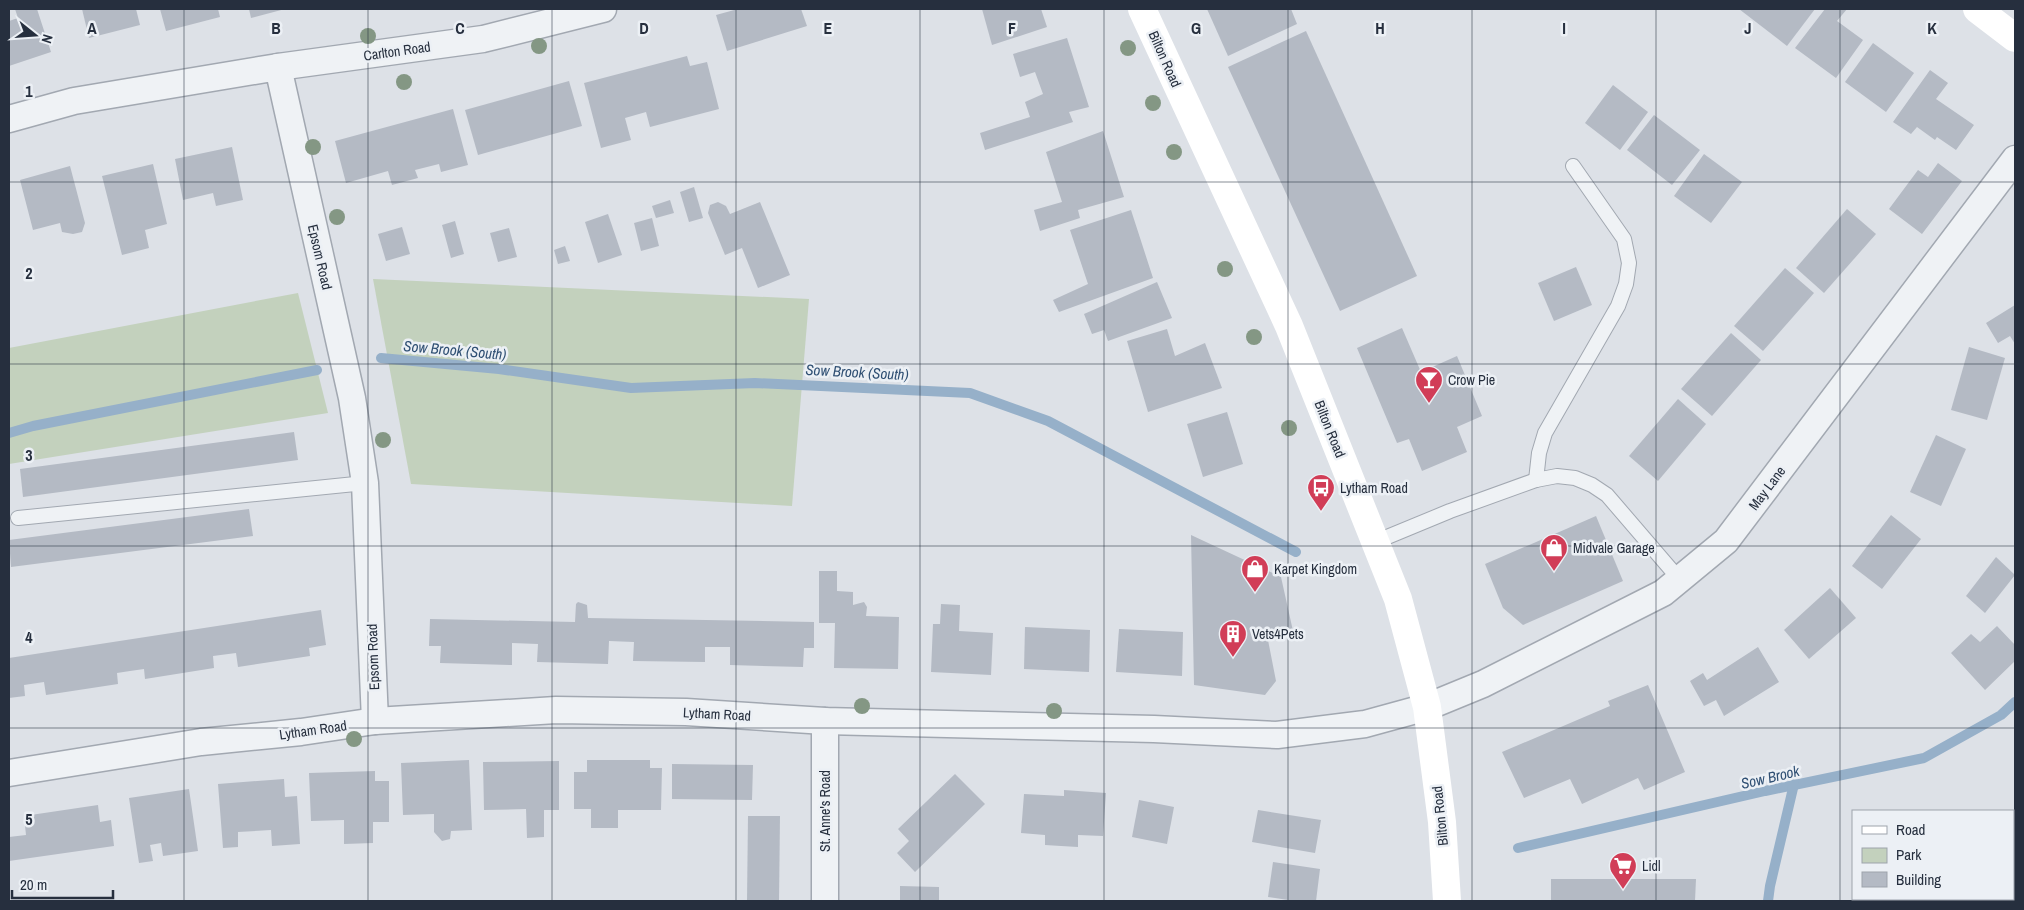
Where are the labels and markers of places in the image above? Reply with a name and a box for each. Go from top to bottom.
bar icon: Crow Pie [1414,365,1444,404]
place label: Crow Pie [1448,371,1495,389]
bus stop icon: Lytham Road [1306,473,1336,512]
place label: Lytham Road [1340,479,1408,497]
shop icon: Midvale Garage [1539,533,1569,572]
place label: Midvale Garage [1573,539,1655,557]
shop icon: Karpet Kingdom [1240,554,1270,593]
place label: Karpet Kingdom [1274,560,1357,578]
building icon: Vets4Pets [1218,619,1248,658]
place label: Vets4Pets [1252,625,1304,643]
supermarket icon: Lidl [1608,851,1638,890]
place label: Lidl [1642,857,1661,875]

